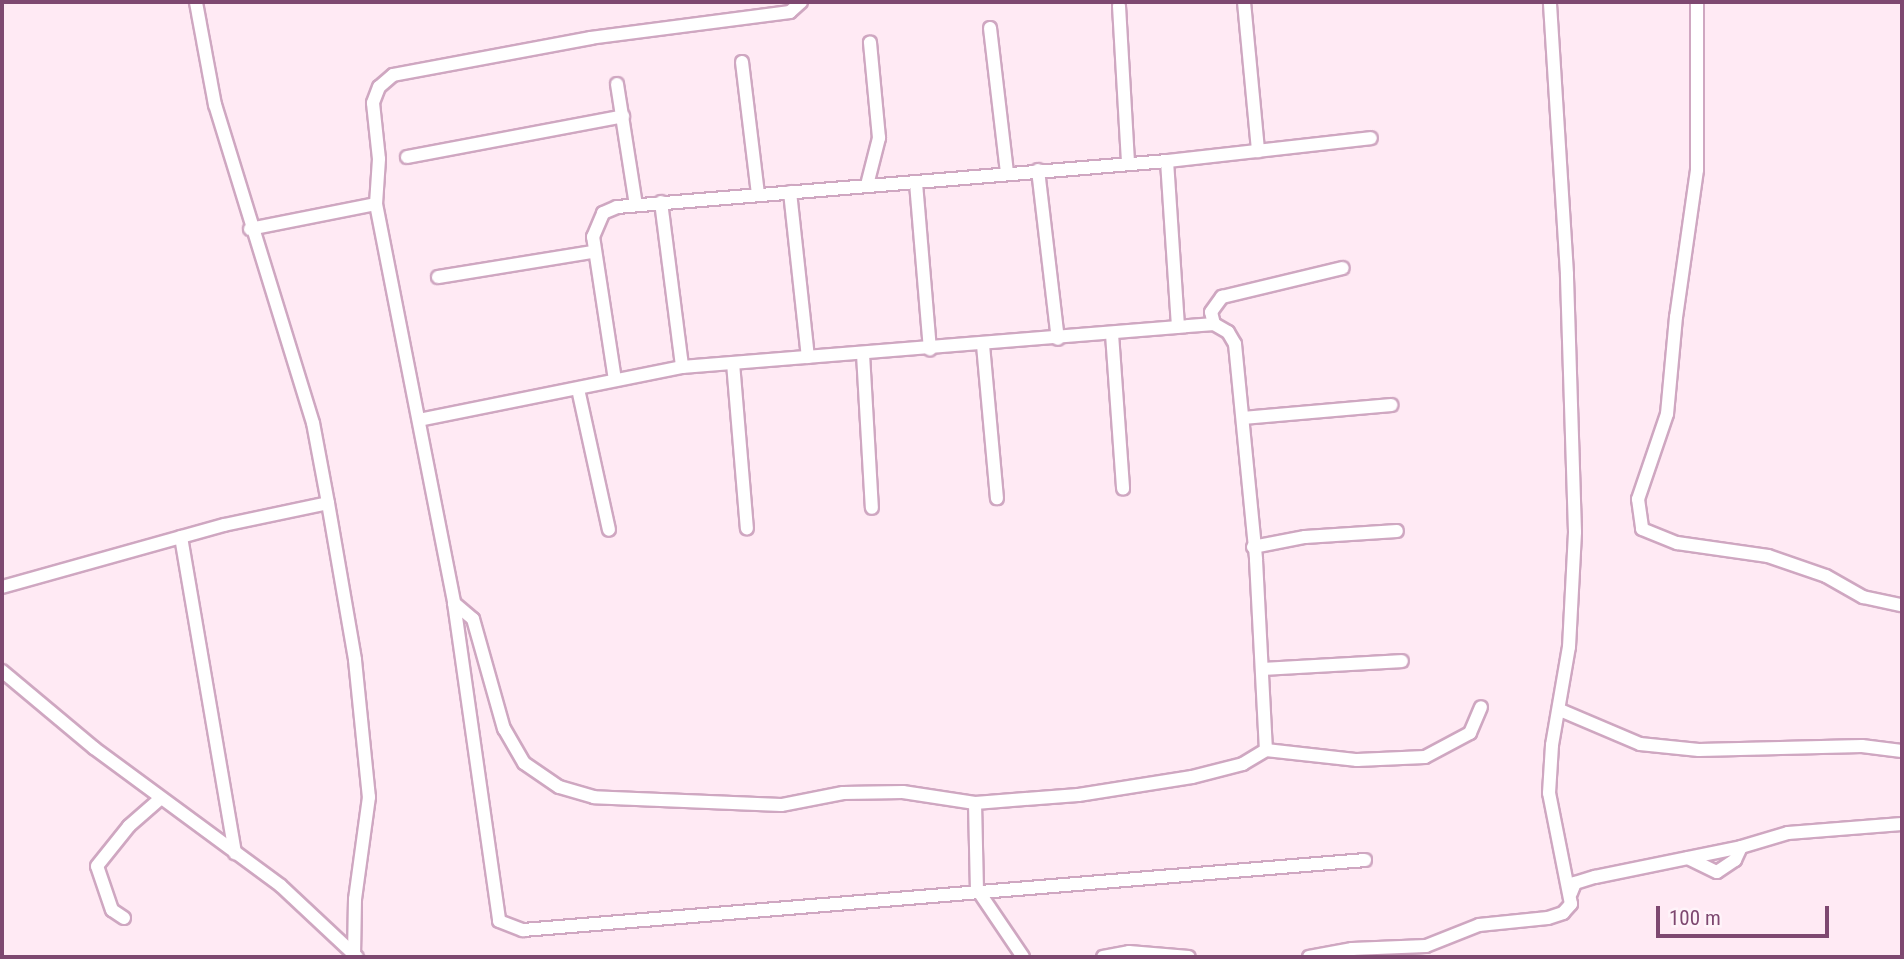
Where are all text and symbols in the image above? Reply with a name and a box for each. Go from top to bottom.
scale bar [1659,892,1832,936]
text: 100 m [1669,906,1721,930]

